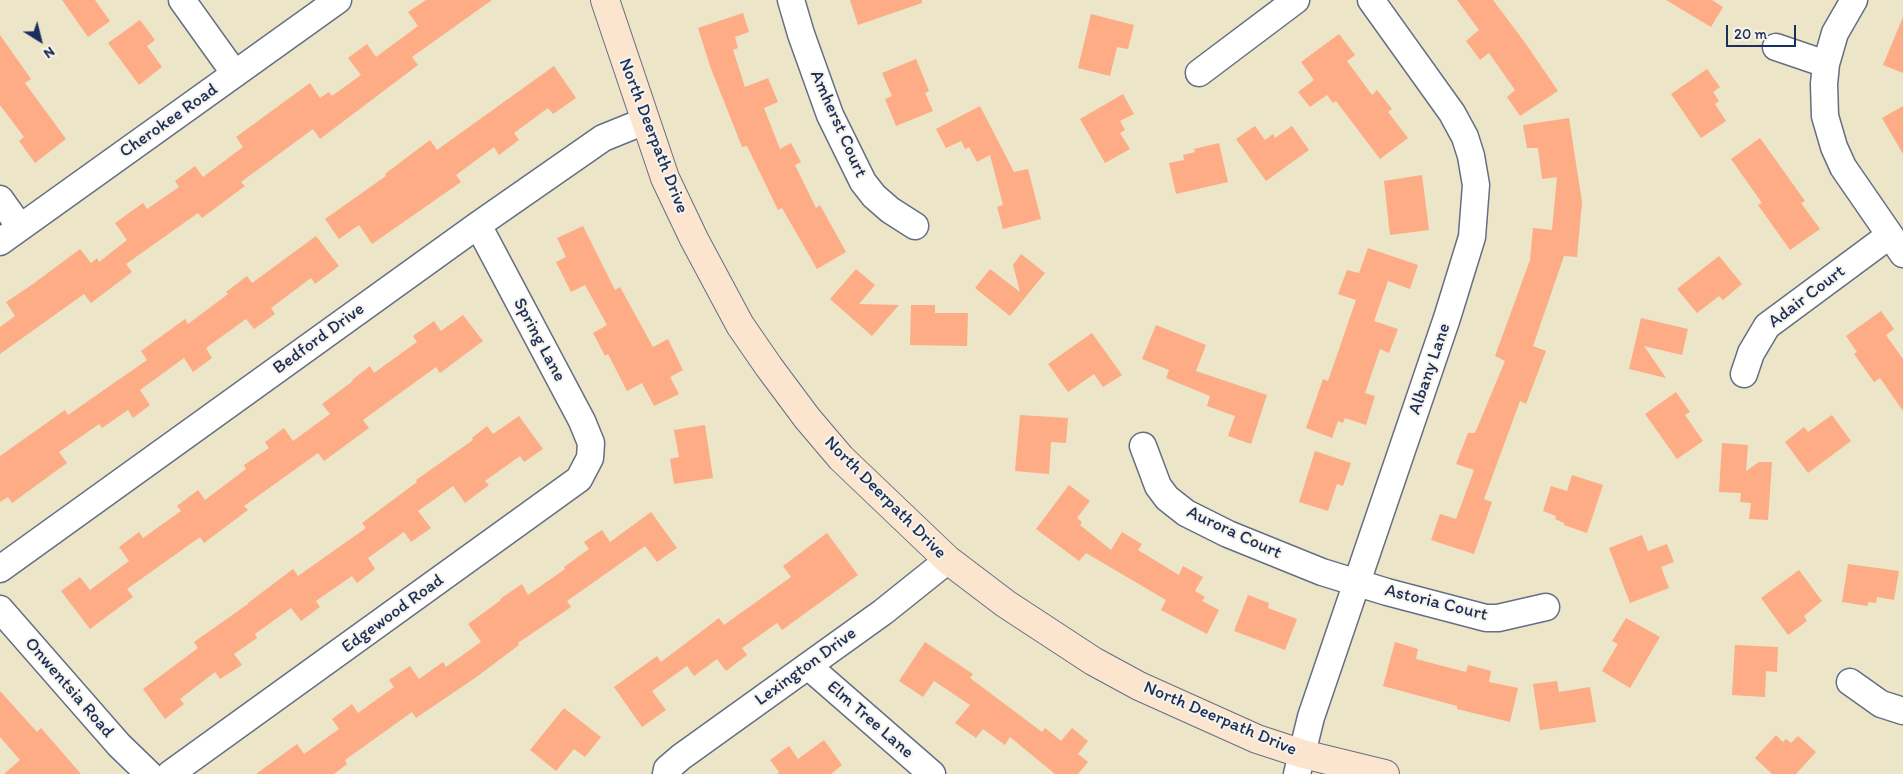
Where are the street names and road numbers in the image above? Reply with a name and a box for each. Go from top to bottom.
street label: North Deerpath Drive [613,55,693,217]
street label: Amherst Court [805,67,871,181]
street label: Cherokee Road [116,79,222,163]
street label: Adair Court [1764,261,1850,333]
street label: Spring Lane [508,294,570,386]
street label: Bedford Drive [269,299,369,379]
street label: Albany Lane [1404,320,1456,418]
street label: North Deerpath Drive [819,432,951,564]
street label: Aurora Court [1183,502,1285,564]
street label: Edgewood Road [338,570,448,658]
street label: Astoria Court [1382,580,1490,626]
street label: Lexington Drive [751,623,861,711]
street label: Onwentsia Road [20,633,118,743]
street label: Elm Tree Lane [822,676,918,764]
street label: North Deerpath Drive [1140,677,1300,761]

